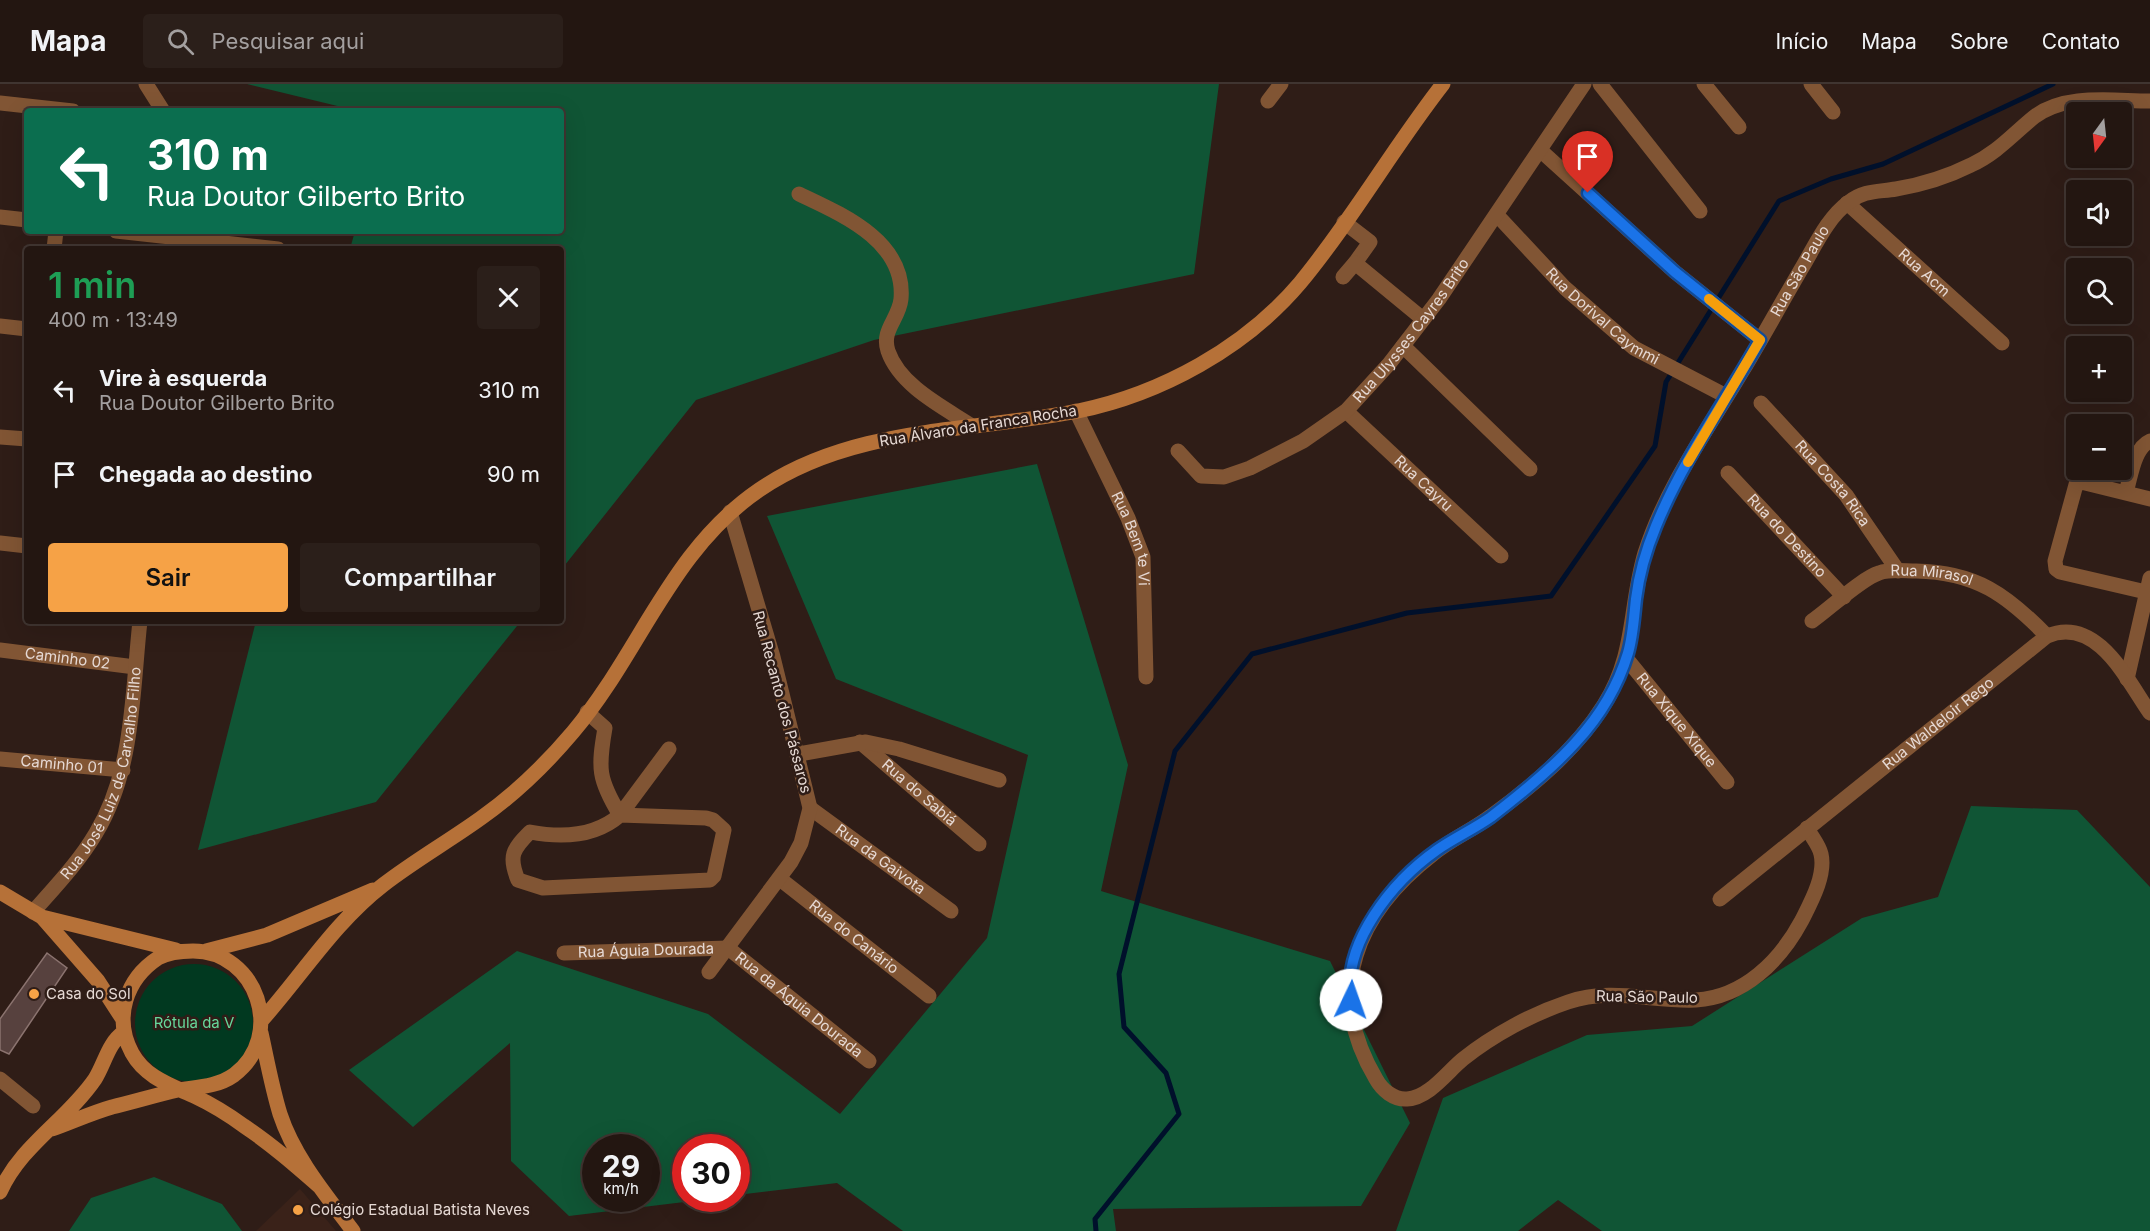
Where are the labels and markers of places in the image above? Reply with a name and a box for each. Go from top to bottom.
pin [1562,131,1613,193]
place label: Casa do Sol [46,984,131,1003]
marker: Casa do Sol [27,987,41,1001]
place label: Colégio Estadual Batista Neves [310,1200,530,1219]
marker: Colégio Estadual Batista Neves [291,1203,305,1217]

